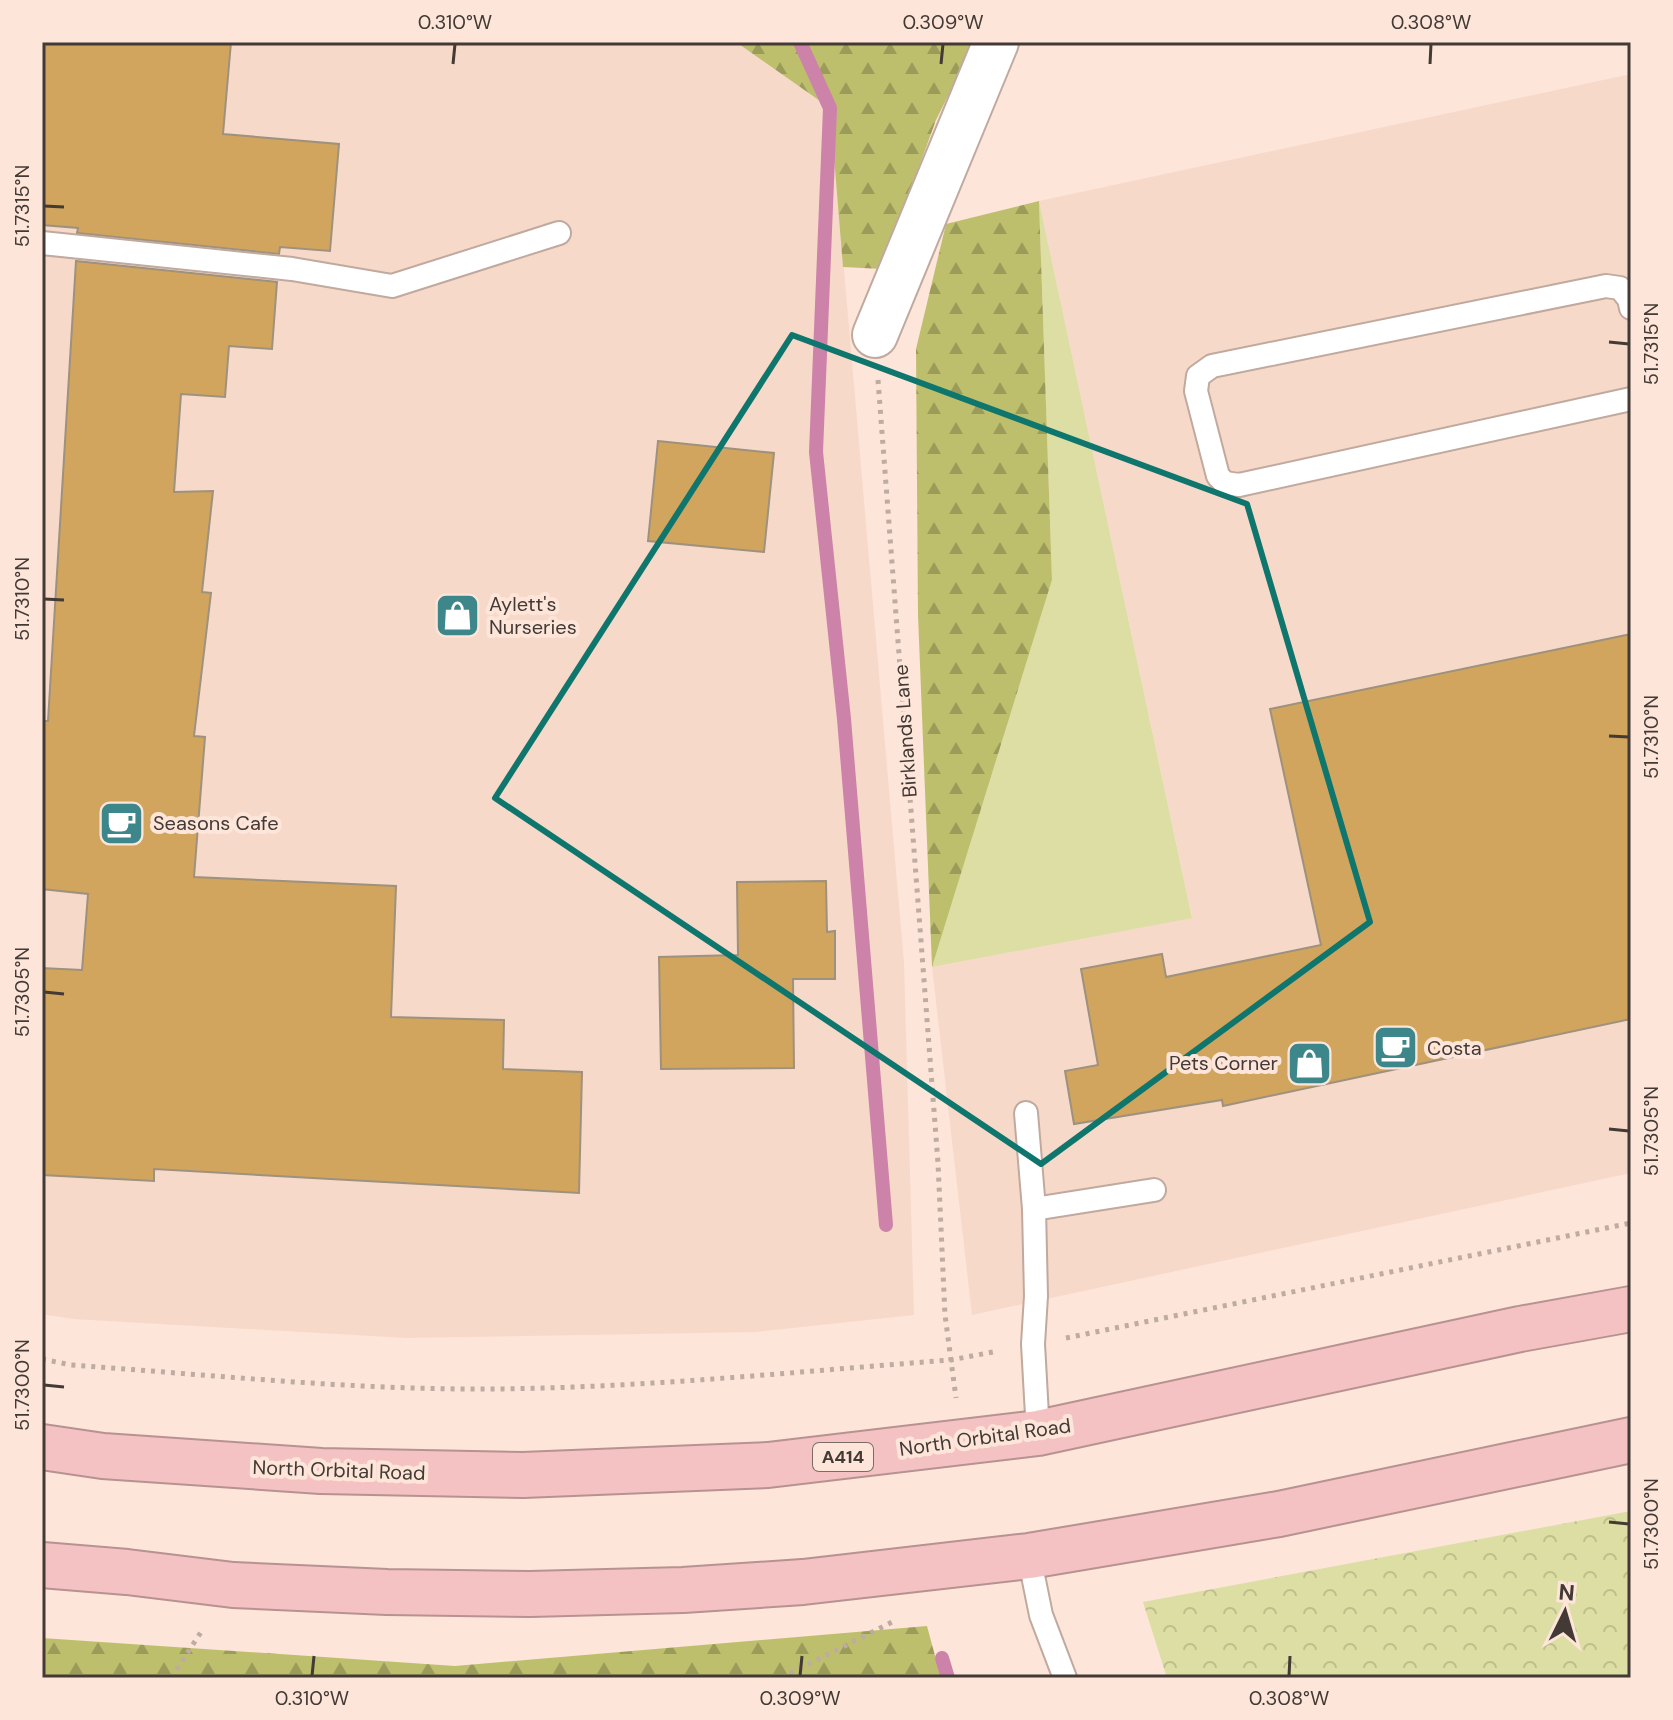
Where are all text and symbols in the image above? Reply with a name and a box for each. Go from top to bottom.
text: 0.310°W [418,9,492,35]
text: 0.309°W [902,9,984,35]
text: 0.308°W [1391,9,1471,35]
text: 51.7315°N [9,165,35,247]
text: 51.7315°N [1638,303,1664,385]
text: 51.7310°N [9,557,35,641]
shop icon: Aylett's Nurseries [434,591,482,639]
place label: Aylett's Nurseries [489,591,577,640]
street label: Birklands Lane [887,664,923,798]
text: 51.7310°N [1638,695,1664,779]
cafe icon: Seasons Cafe [98,799,146,847]
place label: Seasons Cafe [153,810,279,836]
text: 51.7305°N [9,947,35,1037]
cafe icon: Costa [1372,1024,1420,1072]
place label: Costa [1427,1035,1482,1061]
shop icon: Pets Corner [1285,1039,1333,1087]
place label: Pets Corner [1169,1050,1278,1076]
text: 51.7305°N [1638,1086,1664,1176]
text: 51.7300°N [9,1339,35,1431]
street label: North Orbital Road [898,1412,1072,1462]
road number: A414 [813,1443,873,1471]
street label: North Orbital Road [252,1454,426,1486]
text: 51.7300°N [1638,1478,1664,1570]
north arrow [1525,1572,1605,1652]
text: N [1557,1577,1576,1608]
text: 0.310°W [275,1685,349,1711]
text: 0.309°W [759,1685,841,1711]
text: 0.308°W [1249,1685,1329,1711]

